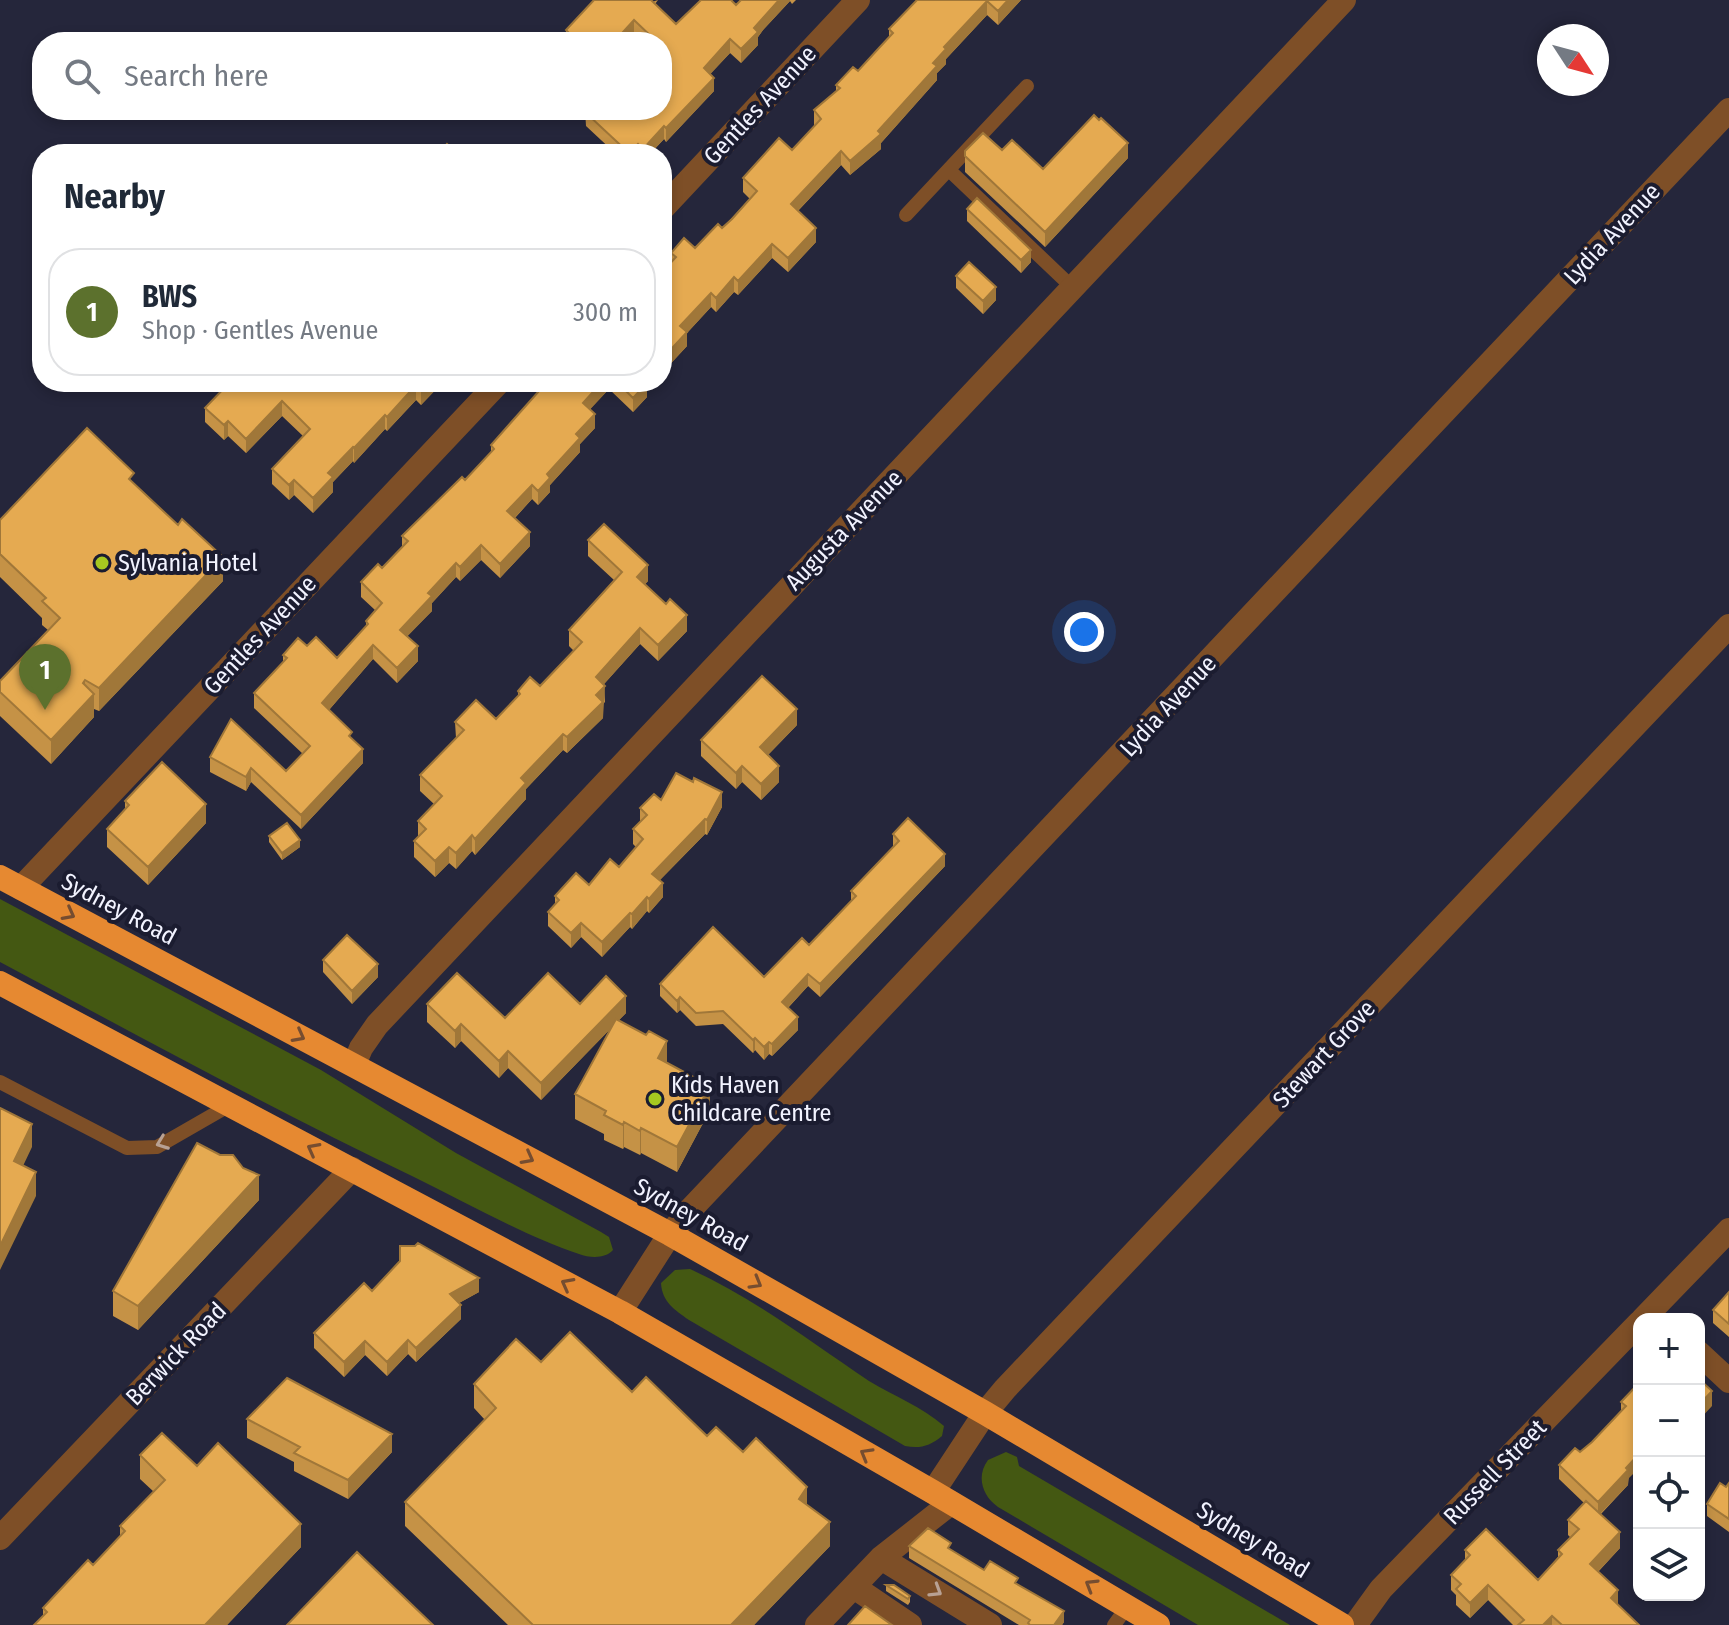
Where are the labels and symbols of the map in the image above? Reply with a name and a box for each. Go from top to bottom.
north arrow [1537,24,1609,96]
street label: Gentles Avenue [698,40,822,170]
street label: Lydia Avenue [1558,178,1666,290]
street label: Augusta Avenue [780,464,908,596]
place label: Sylvania Hotel [118,549,258,577]
marker: Sylvania Hotel [93,554,111,572]
street label: Gentles Avenue [198,570,322,700]
your location [1064,612,1104,652]
pin: 1 [19,644,71,710]
street label: Lydia Avenue [1114,650,1222,762]
street label: Sydney Road [57,867,181,951]
one-way arrow [60,904,74,920]
street label: Stewart Grove [1267,994,1381,1114]
one-way arrow [290,1026,305,1041]
place label: Kids Haven Childcare Centre [671,1071,831,1127]
marker: Kids Haven Childcare Centre [646,1090,664,1108]
one-way arrow [156,1133,170,1150]
one-way arrow [307,1143,321,1158]
one-way arrow [520,1148,534,1163]
street label: Sydney Road [629,1172,753,1258]
one-way arrow [747,1273,762,1289]
one-way arrow [561,1278,576,1293]
street label: Berwick Road [120,1297,232,1411]
street label: Russell Street [1438,1414,1552,1530]
one-way arrow [861,1448,875,1464]
street label: Sydney Road [1192,1496,1314,1584]
one-way arrow [1085,1579,1100,1595]
one-way arrow [927,1582,942,1597]

